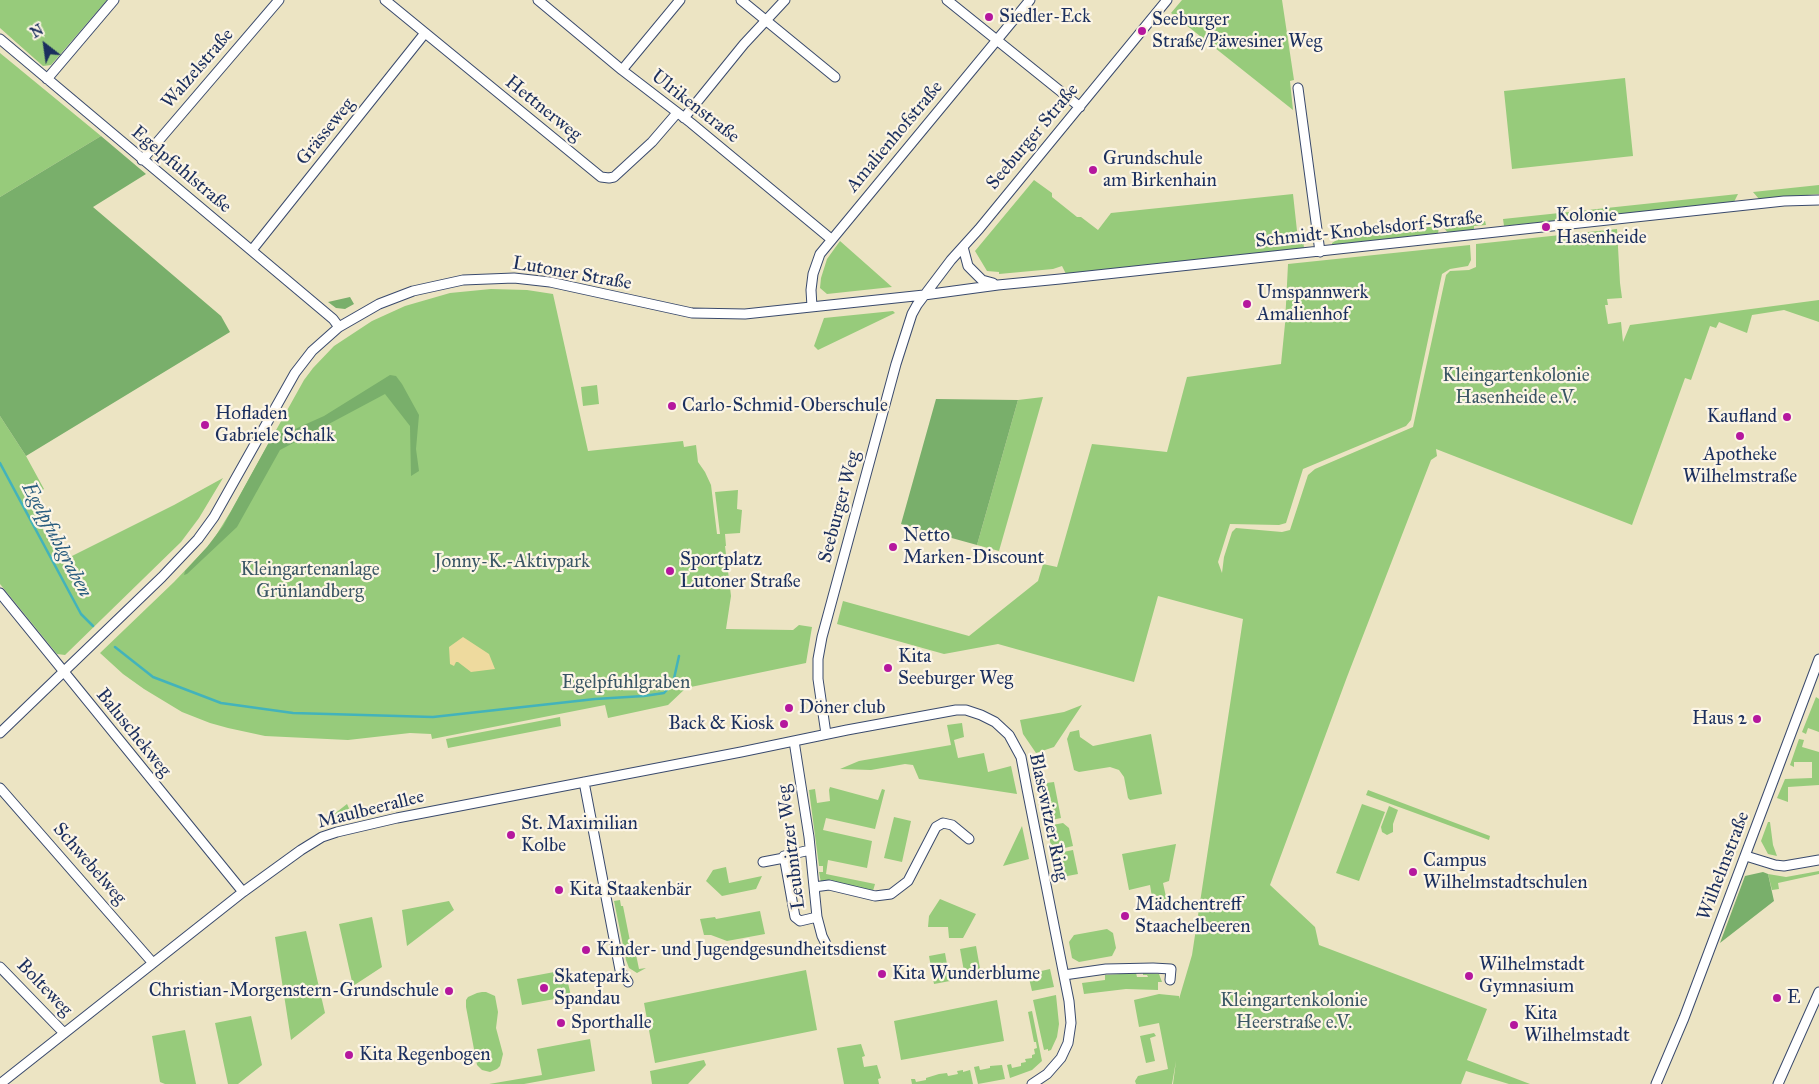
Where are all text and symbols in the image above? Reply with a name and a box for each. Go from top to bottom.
place label: Siedler-Eck [999,6,1091,28]
place label: Seeburger Straße/Päwesiner Weg [1152,9,1322,53]
marker: Siedler-Eck [983,11,995,23]
north arrow [20,20,70,70]
text: N [28,21,47,42]
street label: Walzelstraße [157,24,239,114]
marker: Seeburger Straße/Päwesiner Weg [1136,25,1148,37]
street label: Ulrikenstraße [646,65,744,149]
street label: Hettnerweg [500,71,586,147]
street label: Amalienhofstraße [842,77,948,197]
street label: Seeburger Straße [982,79,1084,195]
street label: Grässeweg [292,94,360,170]
street label: Egelpfuhlstraße [126,121,236,219]
place label: Grundschule am Birkenhain [1103,148,1217,192]
marker: Grundschule am Birkenhain [1087,164,1099,176]
place label: Kolonie Hasenheide [1556,205,1647,249]
street label: Schmidt-Knobelsdorf-Straße [1254,207,1484,253]
marker: Kolonie Hasenheide [1540,221,1552,233]
street label: Lutoner Straße [511,252,633,296]
place label: Umspannwerk Amalienhof [1257,282,1368,326]
marker: Umspannwerk Amalienhof [1241,298,1253,310]
park label: Kleingartenkolonie Hasenheide e.V. [1442,365,1590,409]
place label: Carlo-Schmid-Oberschule [682,395,888,417]
marker: Carlo-Schmid-Oberschule [666,400,678,412]
place label: Hofladen Gabriele Schalk [215,403,335,447]
place label: Kaufland [1707,406,1777,428]
marker: Kaufland [1781,411,1793,423]
marker: Hofladen Gabriele Schalk [199,419,211,431]
marker: Apotheke Wilhelmstraße [1734,430,1746,442]
place label: Apotheke Wilhelmstraße [1683,444,1797,488]
street label: Seeburger Weg [814,448,866,566]
water label: Egelpfuhlgraben [16,478,96,602]
place label: Netto Marken-Discount [903,525,1044,569]
marker: Netto Marken-Discount [887,541,899,553]
place label: Sportplatz Lutoner Straße [680,549,801,593]
park label: Jonny-K.-Aktivpark [434,551,590,573]
park label: Kleingartenanlage Grünlandberg [240,559,380,603]
marker: Sportplatz Lutoner Straße [664,565,676,577]
place label: Kita Seeburger Weg [898,646,1013,690]
marker: Kita Seeburger Weg [882,662,894,674]
park label: Egelpfuhlgraben [562,672,690,694]
street label: Baluschekweg [90,684,176,782]
place label: Döner club [799,697,886,719]
marker: Döner club [783,702,795,714]
place label: Haus 2 [1692,708,1747,730]
place label: Back & Kiosk [668,713,774,735]
marker: Haus 2 [1751,713,1763,725]
marker: Back & Kiosk [778,718,790,730]
street label: Blasewitzer Ring [1023,751,1073,883]
street label: Leubnitzer Weg [773,783,811,911]
street label: Maulbeerallee [315,786,427,834]
street label: Wilhelmstraße [1693,808,1755,924]
place label: St. Maximilian Kolbe [521,813,638,857]
street label: Schwebelweg [47,819,131,909]
marker: St. Maximilian Kolbe [505,829,517,841]
place label: Campus Wilhelmstadtschulen [1423,850,1588,894]
marker: Campus Wilhelmstadtschulen [1407,866,1419,878]
place label: Kita Staakenbär [569,879,691,901]
marker: Kita Staakenbär [553,884,565,896]
place label: Mädchentreff Staachelbeeren [1135,894,1251,938]
marker: Mädchentreff Staachelbeeren [1119,910,1131,922]
place label: Kinder- und Jugendgesundheitsdienst [596,939,887,961]
marker: Kinder- und Jugendgesundheitsdienst [580,944,592,956]
place label: Wilhelmstadt Gymnasium [1479,954,1585,998]
street label: Bolteweg [11,955,77,1021]
place label: Kita Wunderblume [892,963,1040,985]
place label: Skatepark Spandau [554,966,630,1010]
marker: Kita Wunderblume [876,968,888,980]
marker: Wilhelmstadt Gymnasium [1463,970,1475,982]
place label: Christian-Morgenstern-Grundschule [149,980,439,1002]
marker: Skatepark Spandau [538,982,550,994]
marker: Christian-Morgenstern-Grundschule [443,985,455,997]
place label: E [1787,987,1801,1009]
park label: Kleingartenkolonie Heerstraße e.V. [1220,990,1368,1034]
marker: E [1771,992,1783,1004]
place label: Kita Wilhelmstadt [1524,1003,1630,1047]
place label: Sporthalle [571,1012,652,1034]
marker: Sporthalle [555,1017,567,1029]
marker: Kita Wilhelmstadt [1508,1019,1520,1031]
place label: Kita Regenbogen [359,1044,491,1066]
marker: Kita Regenbogen [343,1049,355,1061]

